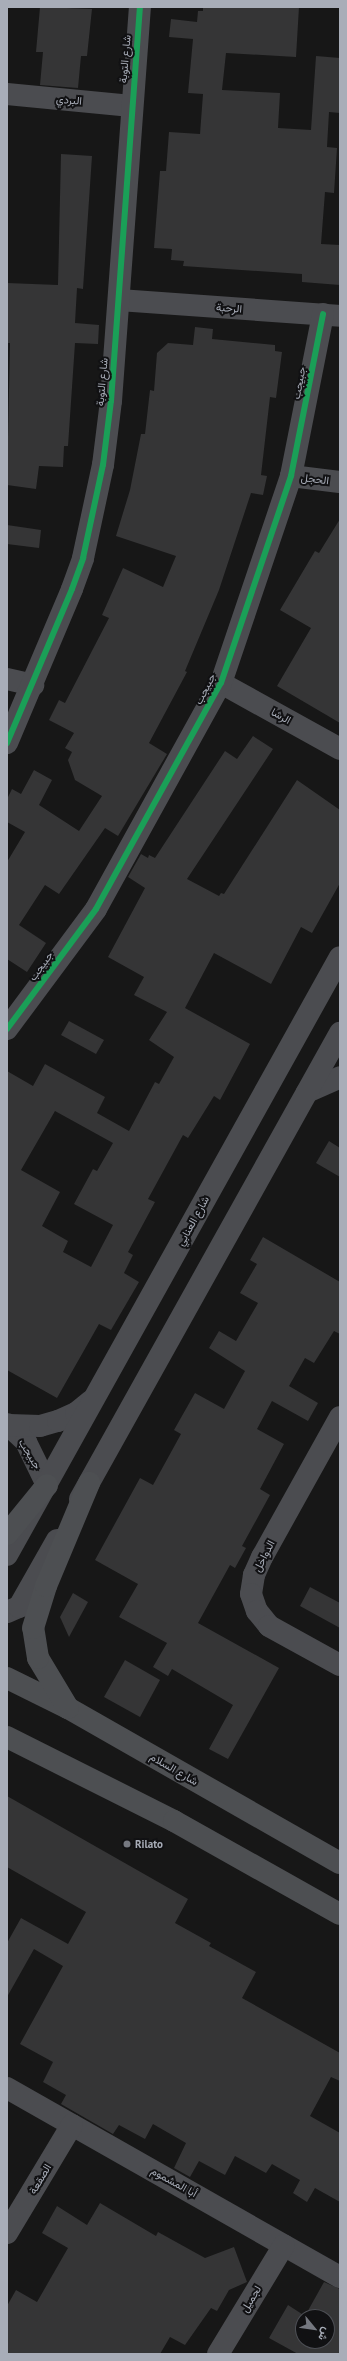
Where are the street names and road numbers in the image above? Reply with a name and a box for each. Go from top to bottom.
street label: شارع التوبة [116,34,134,84]
street label: البردي [56,92,82,108]
street label: الرحبة [216,301,242,315]
street label: شارع التوبة [93,357,111,407]
street label: جبيجب [289,366,309,400]
street label: الحجل [300,471,330,487]
street label: جبيجب [192,671,218,707]
street label: الرشا [269,705,293,727]
street label: جبيجب [26,949,56,983]
street label: شارع العنابي [174,1194,212,1248]
street label: جبيجب [16,1437,44,1471]
street label: الدواخل [250,1538,278,1574]
street label: شارع السلام [148,1750,200,1788]
street label: الصقعة [26,2162,54,2196]
street label: أبا المشموم [149,2164,199,2200]
street label: لجميل [238,2283,264,2315]

